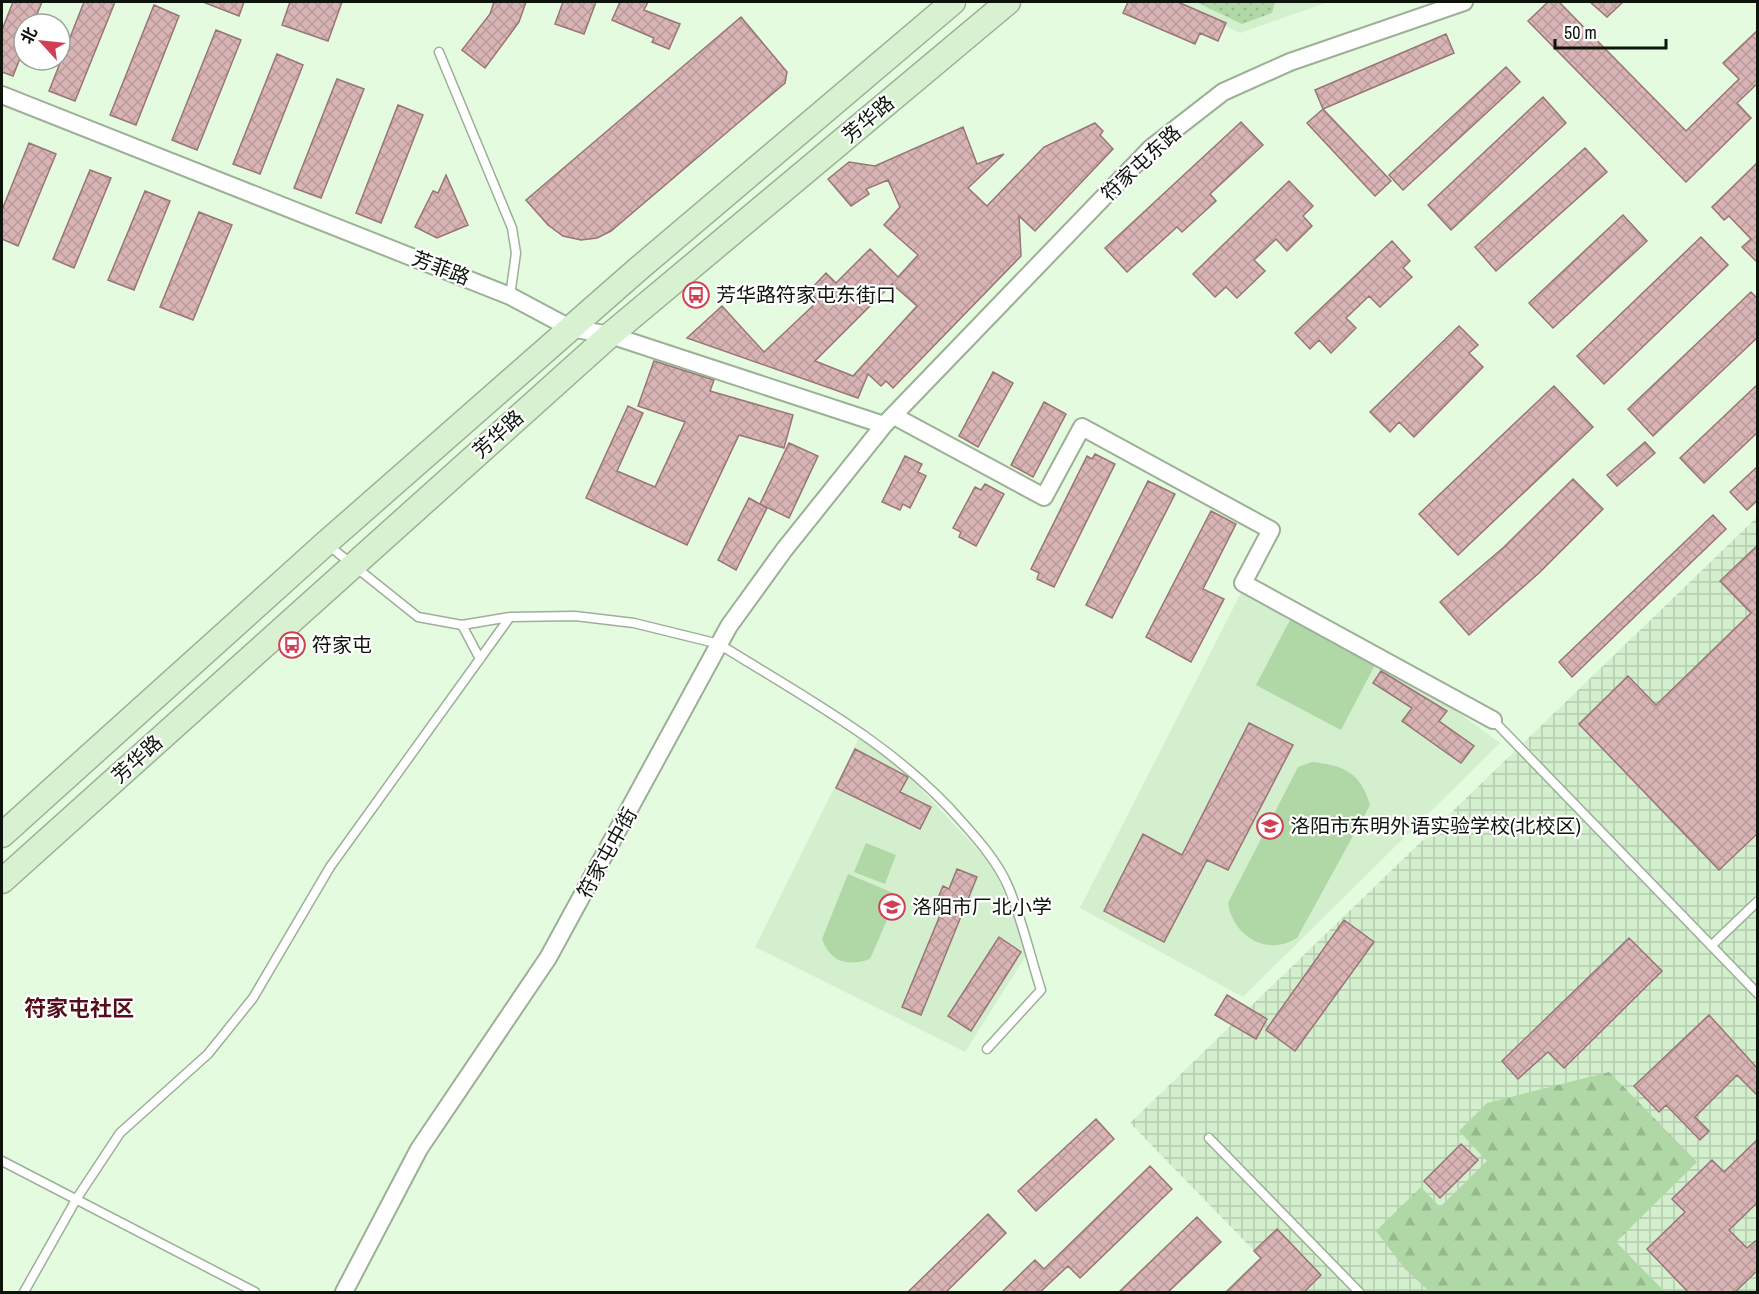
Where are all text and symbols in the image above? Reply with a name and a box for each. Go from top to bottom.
north arrow [12,12,72,72]
scale bar [1555,12,1666,50]
text: 50 m [1564,20,1597,45]
text: 北 [15,23,42,47]
street label: 芳华路 [836,89,899,148]
street label: 符家屯东路 [1095,119,1186,207]
street label: 芳菲路 [408,244,474,291]
bus stop icon: 芳华路符家屯东街口 [681,280,711,310]
place label: 芳华路符家屯东街口 [716,281,896,308]
street label: 芳华路 [466,404,529,464]
bus stop icon: 符家屯 [277,630,307,660]
place label: 符家屯 [312,631,372,658]
street label: 芳华路 [105,729,168,789]
street label: 符家屯中街 [571,802,643,903]
school or university icon: 洛阳市东明外语实验学校(北校区) [1255,811,1285,841]
place label: 洛阳市东明外语实验学校(北校区) [1290,812,1581,839]
school or university icon: 洛阳市厂北小学 [877,892,907,922]
place label: 洛阳市厂北小学 [912,893,1052,920]
district label: 符家屯社区 [24,993,134,1023]

